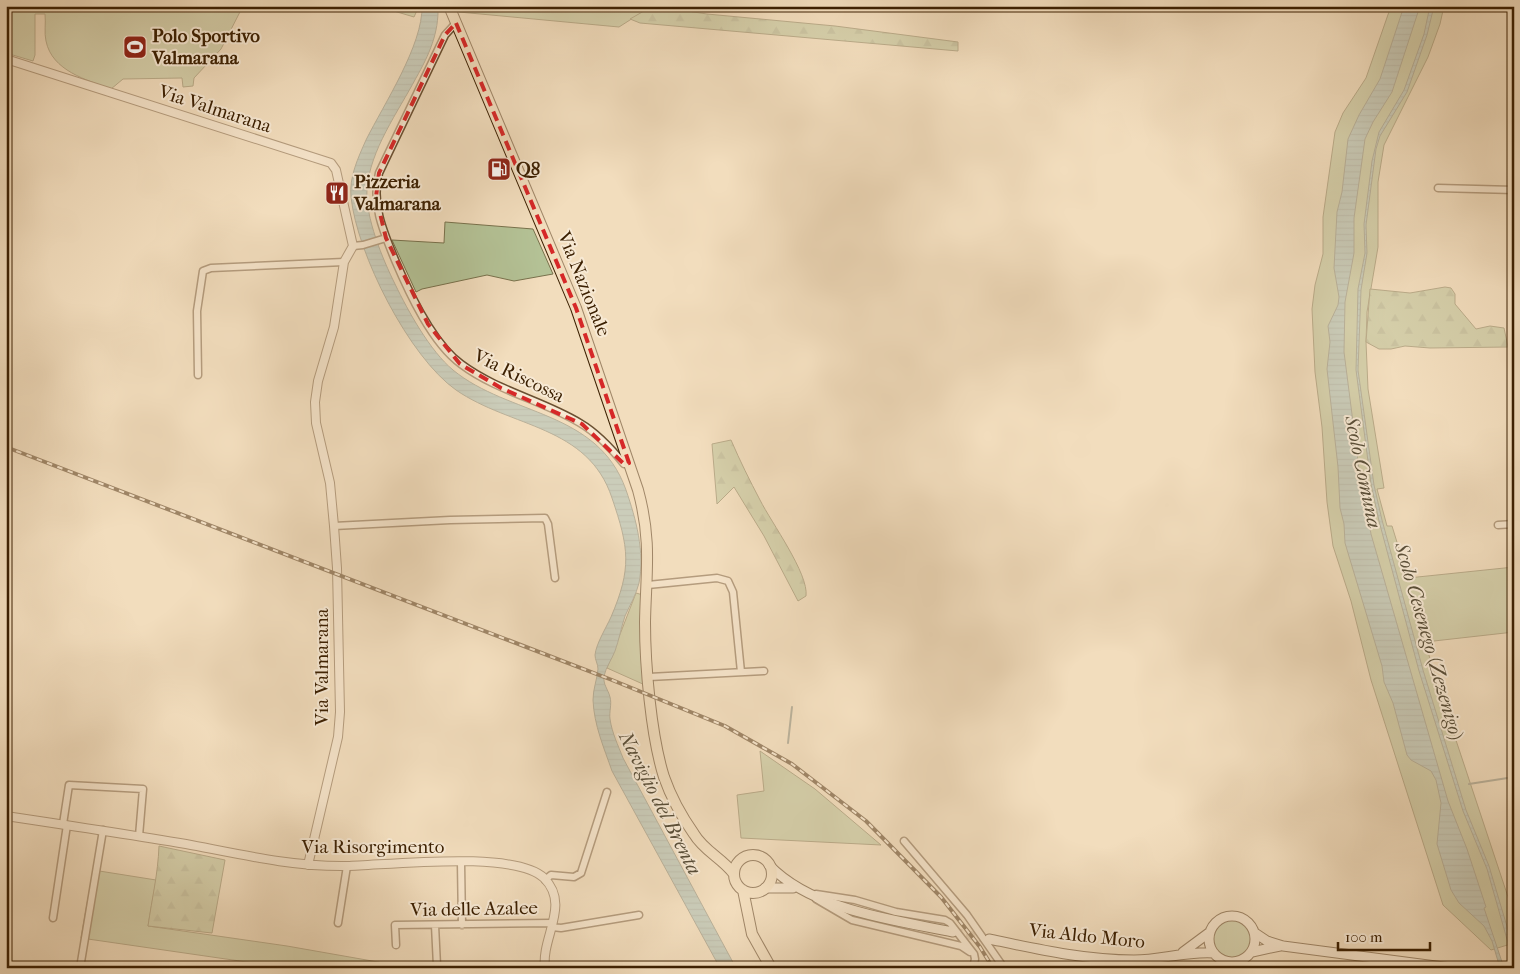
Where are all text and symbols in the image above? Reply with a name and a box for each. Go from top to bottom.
place label: Polo Sportivo Valmarana [151,25,260,69]
sports icon: Polo Sportivo Valmarana [122,34,148,60]
street label: Via Valmarana [155,80,274,138]
fuel station icon: Q8 [486,156,512,182]
place label: Q8 [516,158,540,180]
place label: Pizzeria Valmarana [353,171,442,215]
restaurant icon: Pizzeria Valmarana [324,180,350,206]
street label: Via Nazionale [553,227,615,340]
street label: Via Riscossa [469,344,568,407]
water label: Scolo Comuna [1340,413,1386,530]
water label: Scolo Cesenego (Zezenigo) [1390,539,1468,742]
street label: Via Valmarana [311,608,333,727]
water label: Naviglio del Brenta [613,727,706,878]
street label: Via Risorgimento [301,836,445,858]
street label: Via delle Azalee [409,897,538,921]
street label: Via Aldo Moro [1027,919,1146,953]
scale bar [1338,919,1430,951]
text: 100 m [1345,928,1383,946]

